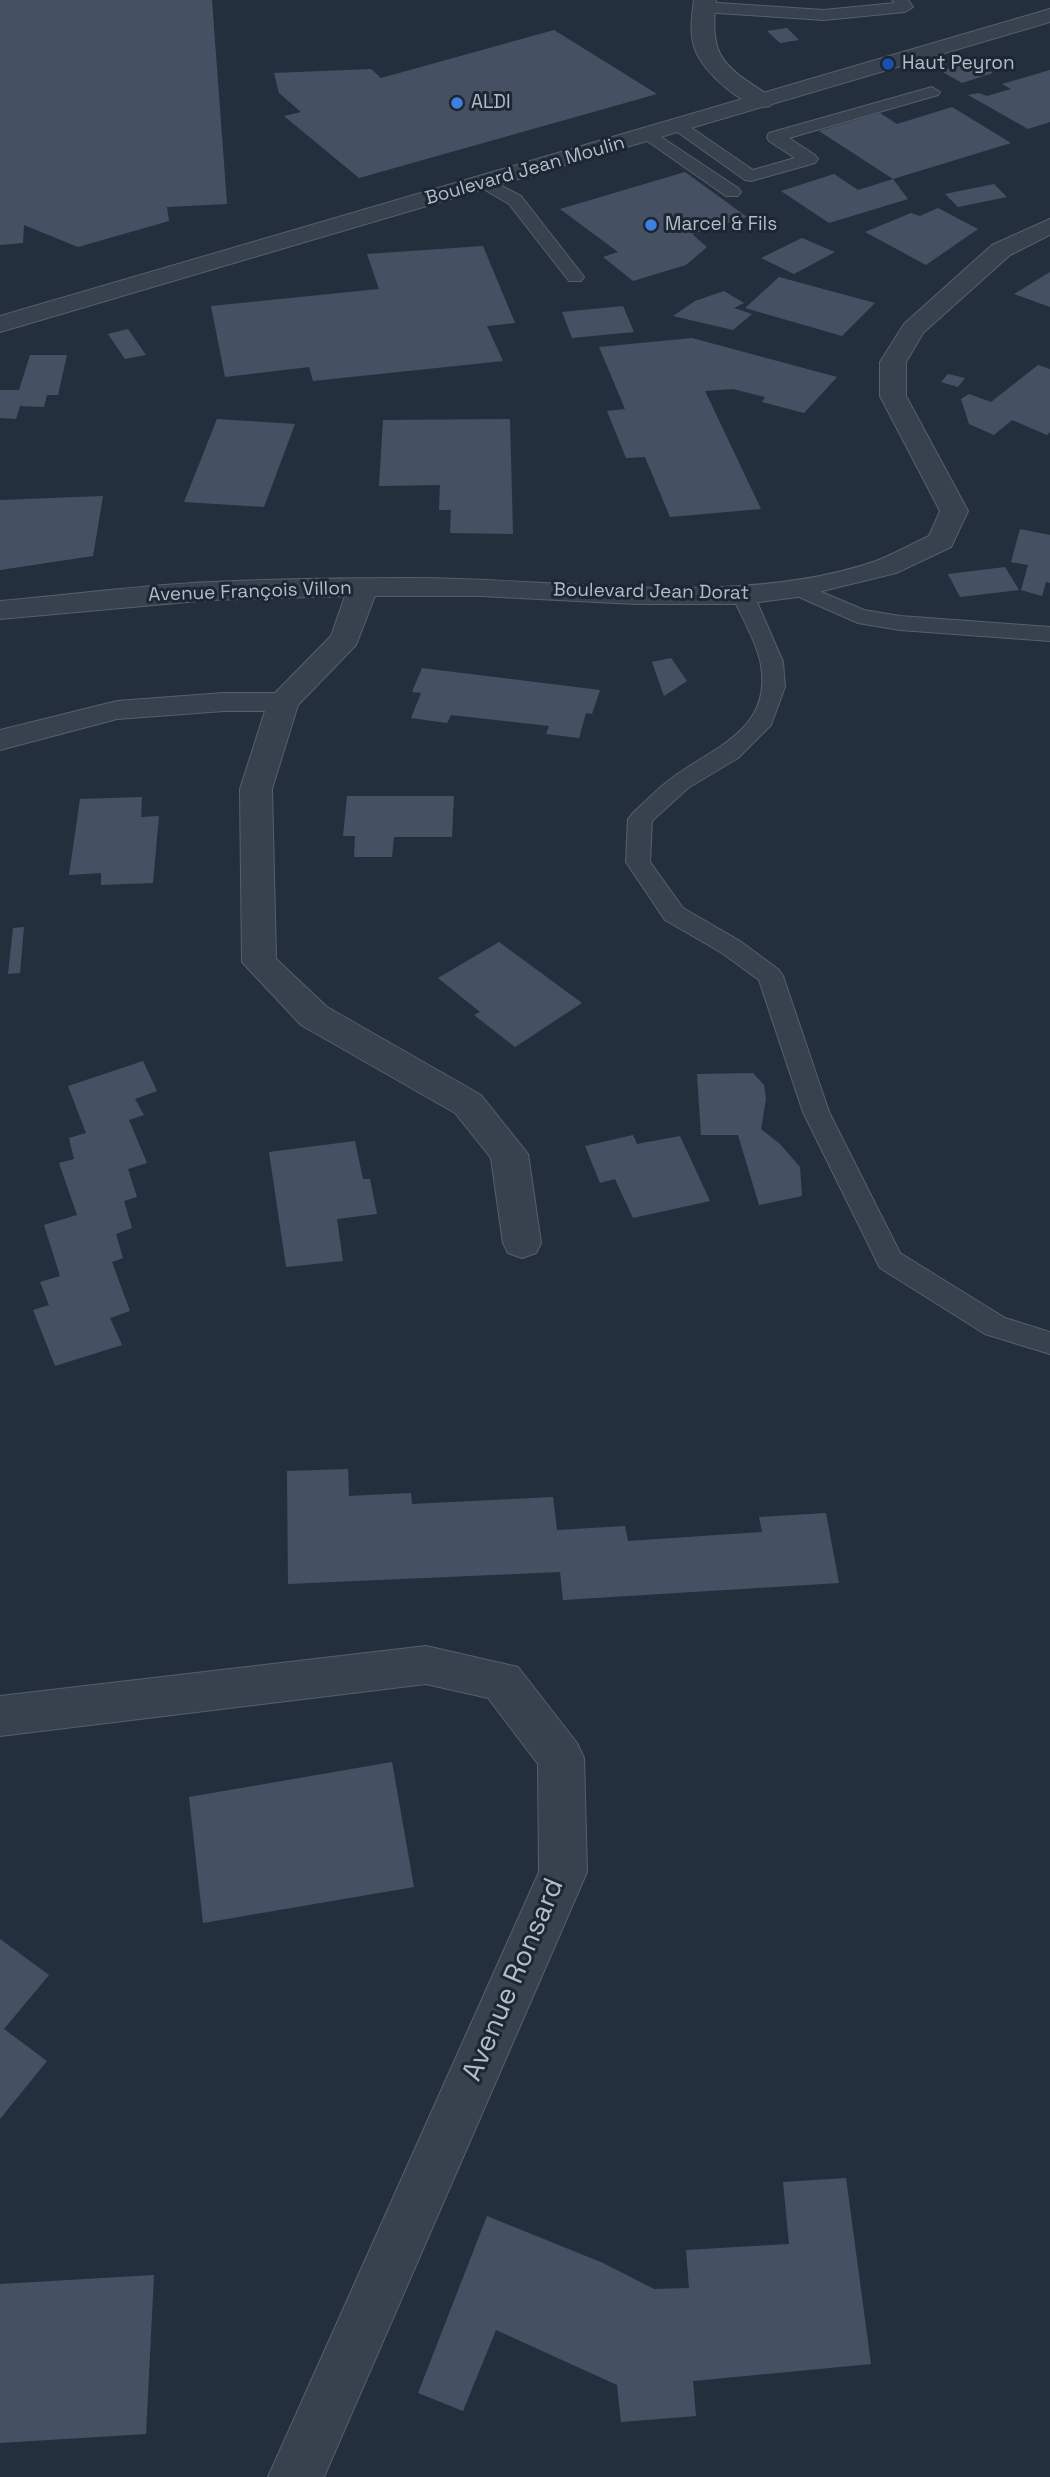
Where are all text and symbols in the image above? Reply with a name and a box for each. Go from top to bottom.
place label: Haut Peyron [902,53,1015,75]
marker: Haut Peyron [880,56,896,72]
place label: ALDI [471,92,511,114]
marker: ALDI [449,95,465,111]
street label: Boulevard Jean Moulin [423,132,627,210]
place label: Marcel & Fils [665,214,777,236]
marker: Marcel & Fils [643,217,659,233]
street label: Avenue François Villon [148,577,352,607]
street label: Boulevard Jean Dorat [553,579,749,605]
street label: Avenue Ronsard [456,1874,572,2086]

